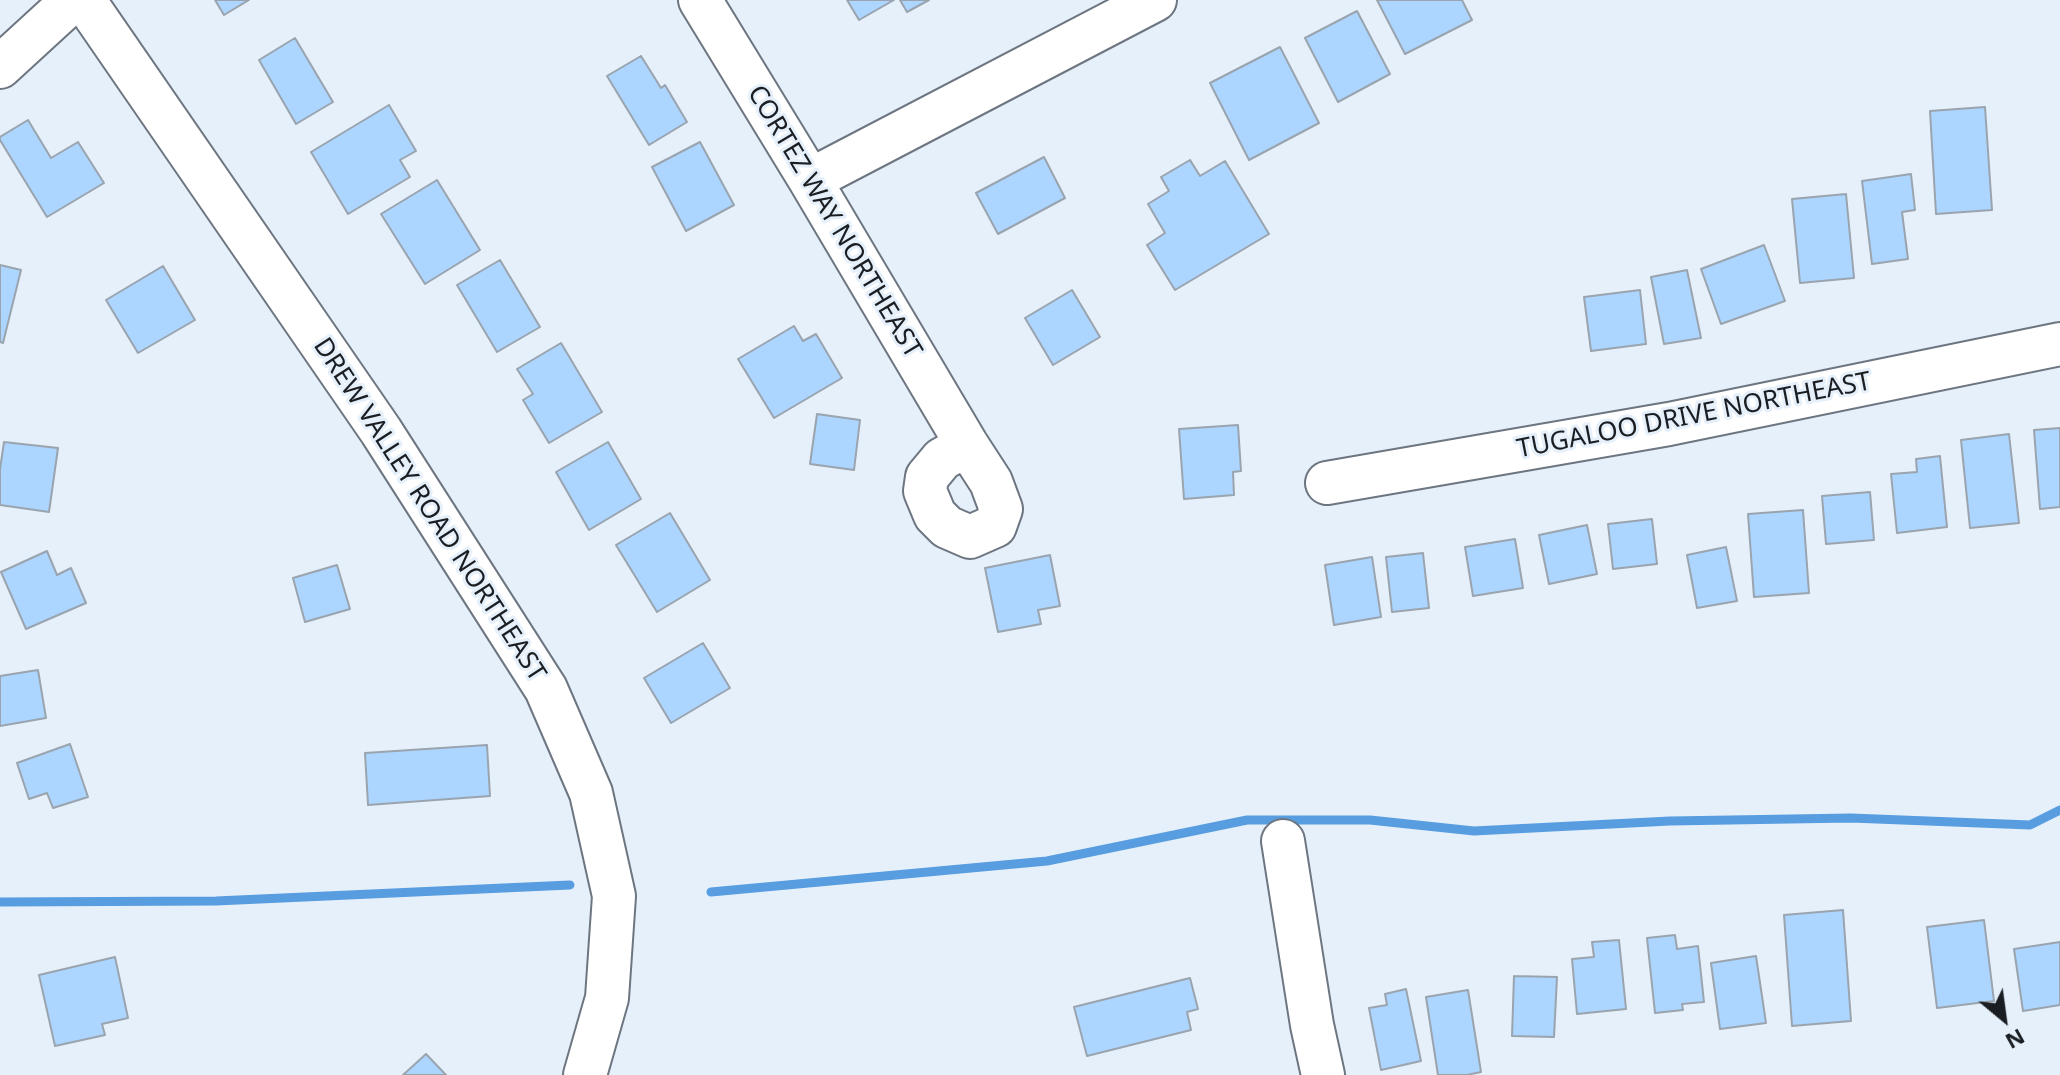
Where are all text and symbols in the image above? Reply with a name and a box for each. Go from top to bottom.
street label: CORTEZ WAY NORTHEAST [740,80,928,364]
street label: DREW VALLEY ROAD NORTHEAST [306,333,552,687]
street label: TUGALOO DRIVE NORTHEAST [1514,366,1874,466]
north arrow [1964,979,2044,1059]
text: N [2001,1023,2031,1057]

